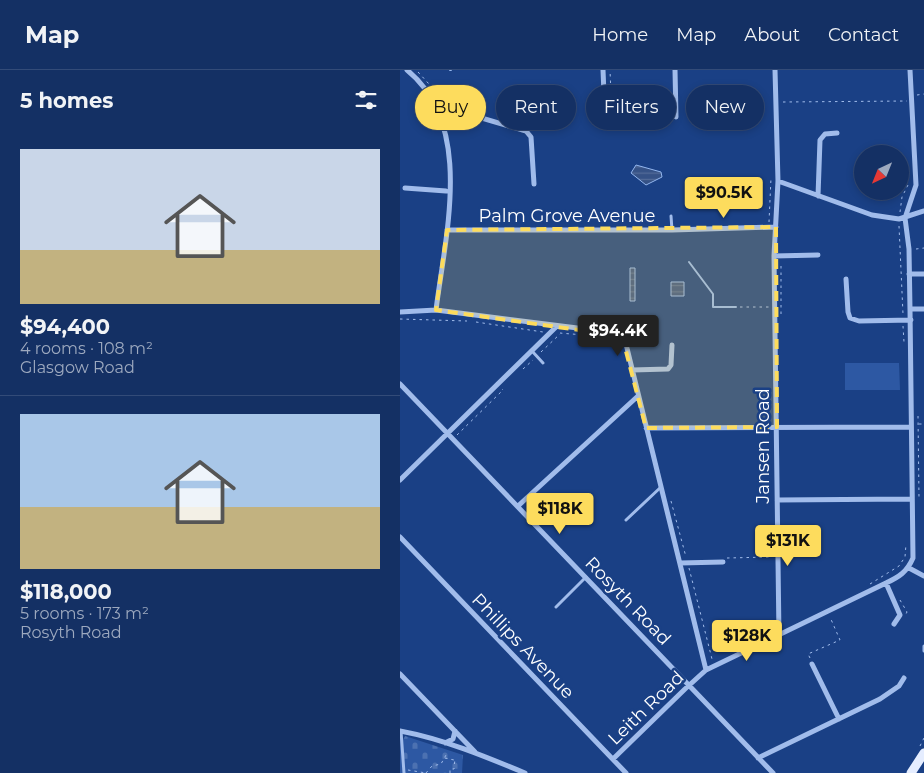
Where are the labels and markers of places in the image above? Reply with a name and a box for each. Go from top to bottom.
pin: $90.5K [683,176,765,219]
pin: $94.4K [577,314,659,357]
pin: $118K [525,492,595,535]
pin: $131K [753,524,823,567]
pin: $128K [712,620,782,662]

